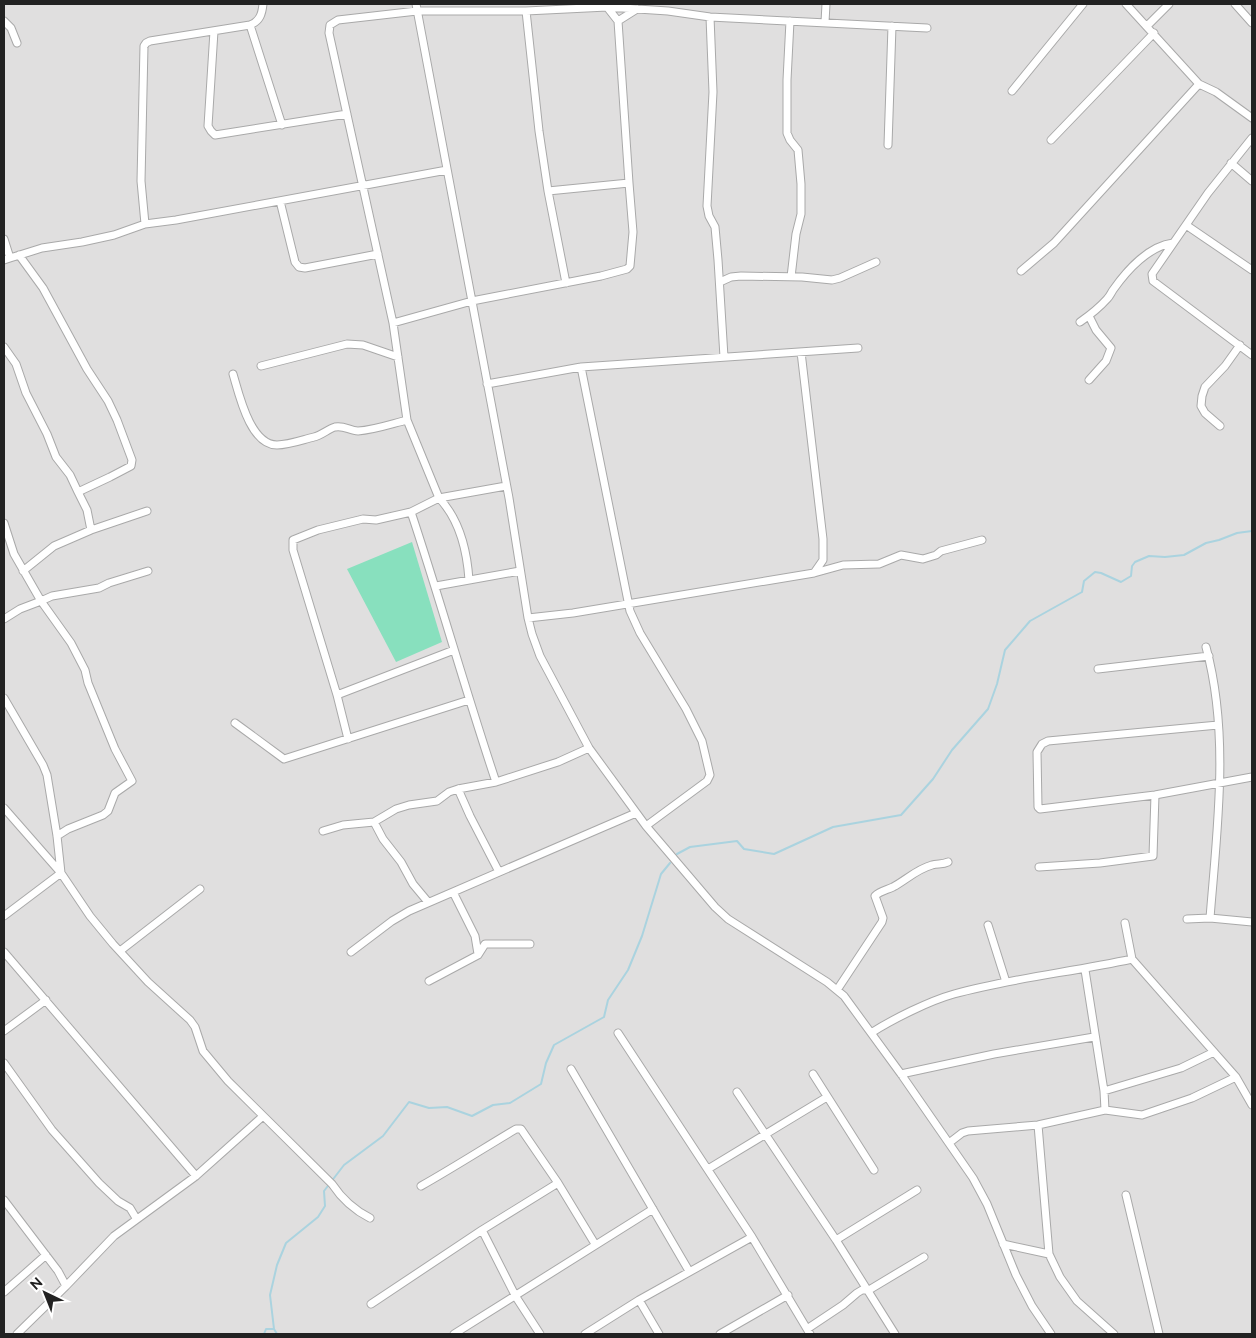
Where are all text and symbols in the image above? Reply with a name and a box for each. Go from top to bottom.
north arrow [20,1268,70,1318]
text: N [27,1274,45,1293]

